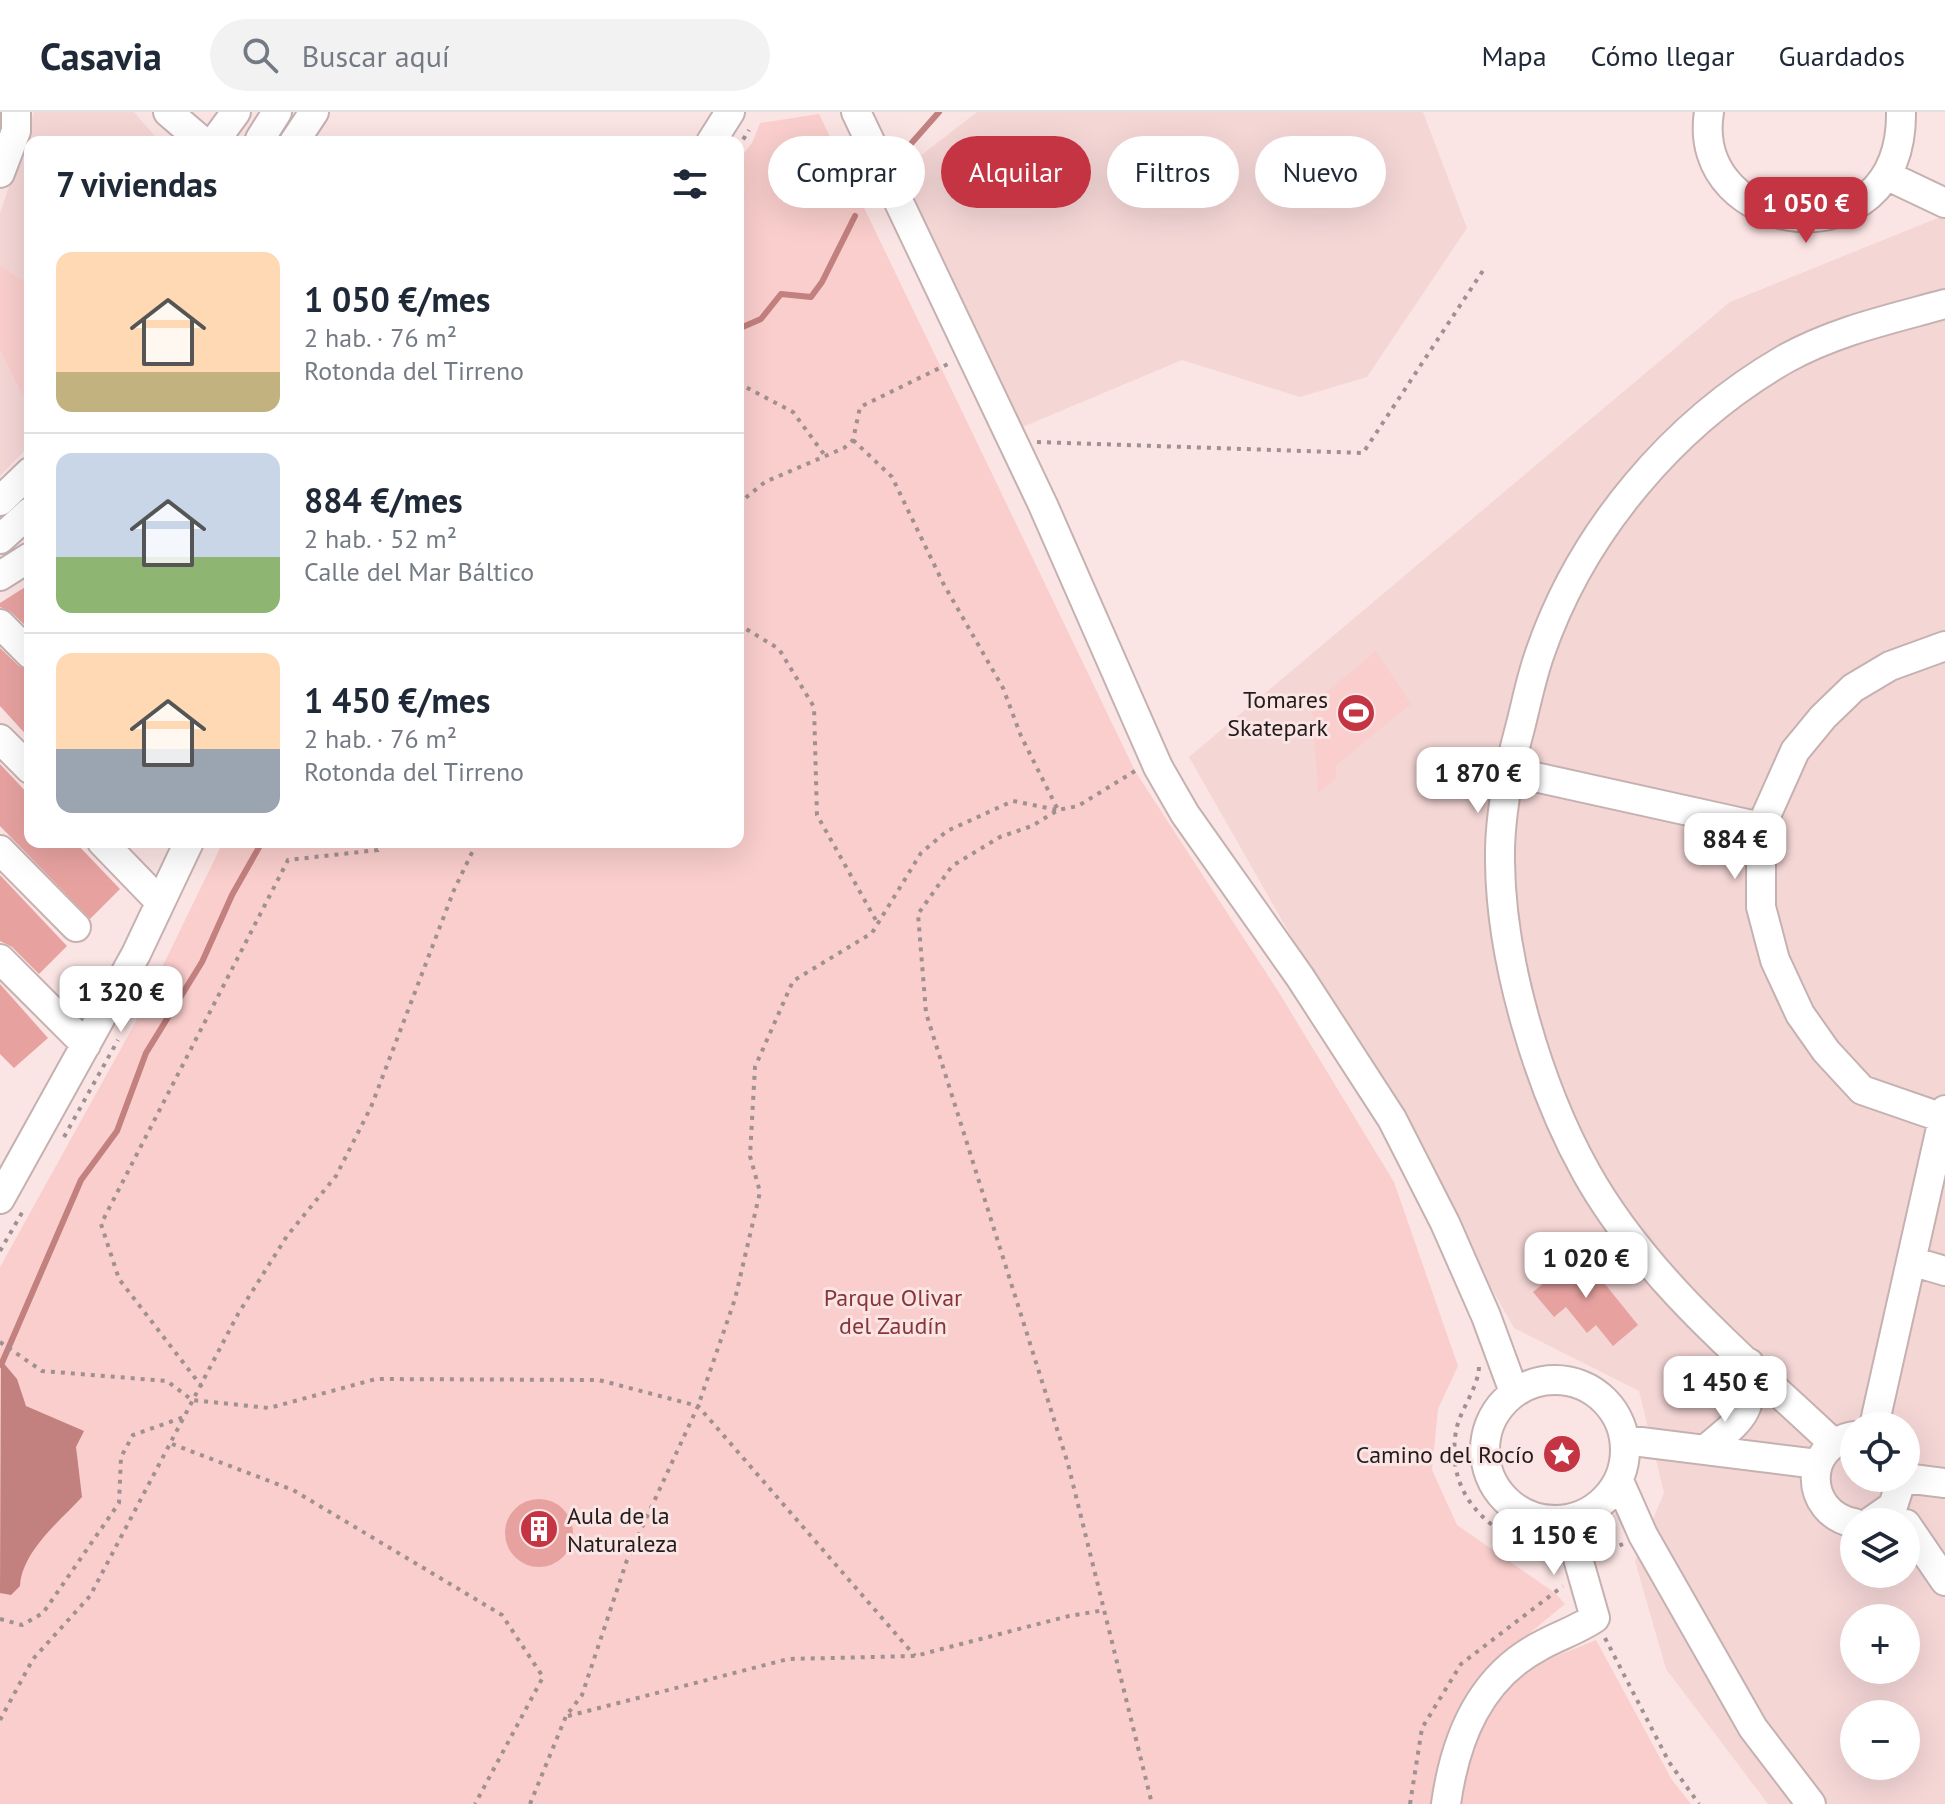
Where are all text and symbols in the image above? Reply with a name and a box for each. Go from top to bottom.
search box [210,19,770,91]
text: Casavia [40,31,162,80]
icon: search [238,33,282,77]
text: Buscar aquí [302,36,450,75]
text: Mapa [1482,37,1547,74]
text: Cómo llegar [1591,37,1735,74]
text: Guardados [1779,37,1905,74]
chip: Comprar [768,136,925,208]
chip: Alquilar [941,136,1091,208]
chip: Filtros [1107,136,1239,208]
chip: Nuevo [1255,136,1386,208]
text: 7 viviendas [56,162,217,206]
icon: filters [668,162,712,206]
pin: 1 050 € [1732,177,1880,245]
text: 1 050 € [1763,186,1849,219]
text: 1 050 €/mes [304,277,490,321]
icon: home [120,284,216,380]
text: 2 hab. · 76 m² [304,321,457,354]
text: Rotonda del Tirreno [304,354,524,387]
text: 884 €/mes [304,478,463,522]
icon: home [120,485,216,581]
text: 2 hab. · 52 m² [304,522,457,555]
text: Calle del Mar Báltico [304,555,534,588]
text: 1 450 €/mes [304,678,490,722]
place label: Tomares Skatepark [1227,684,1328,743]
icon: home [120,685,216,781]
sports icon: Tomares Skatepark [1335,692,1377,734]
text: 2 hab. · 76 m² [304,722,457,755]
pin: 1 870 € [1404,747,1552,815]
text: Rotonda del Tirreno [304,755,524,788]
text: 1 870 € [1435,756,1521,789]
pin: 884 € [1679,813,1791,881]
text: 884 € [1702,822,1768,855]
pin: 1 320 € [47,966,195,1034]
text: 1 320 € [78,975,164,1008]
pin: 1 020 € [1512,1232,1660,1300]
text: 1 020 € [1543,1241,1629,1274]
park label: Parque Olivar del Zaudín [824,1282,962,1341]
pin: 1 450 € [1651,1356,1799,1424]
text: 1 450 € [1682,1365,1768,1398]
map controls [1840,1412,1920,1780]
button: locate [1840,1412,1920,1492]
place icon: Camino del Rocío [1541,1433,1583,1475]
place label: Camino del Rocío [1356,1439,1534,1470]
place label: Aula de la Naturaleza [567,1500,678,1559]
building icon: Aula de la Naturaleza [518,1508,560,1550]
button: layers [1840,1508,1920,1588]
pin: 1 150 € [1480,1509,1628,1577]
text: 1 150 € [1511,1518,1597,1551]
button: + [1840,1604,1920,1684]
button: − [1840,1700,1920,1780]

